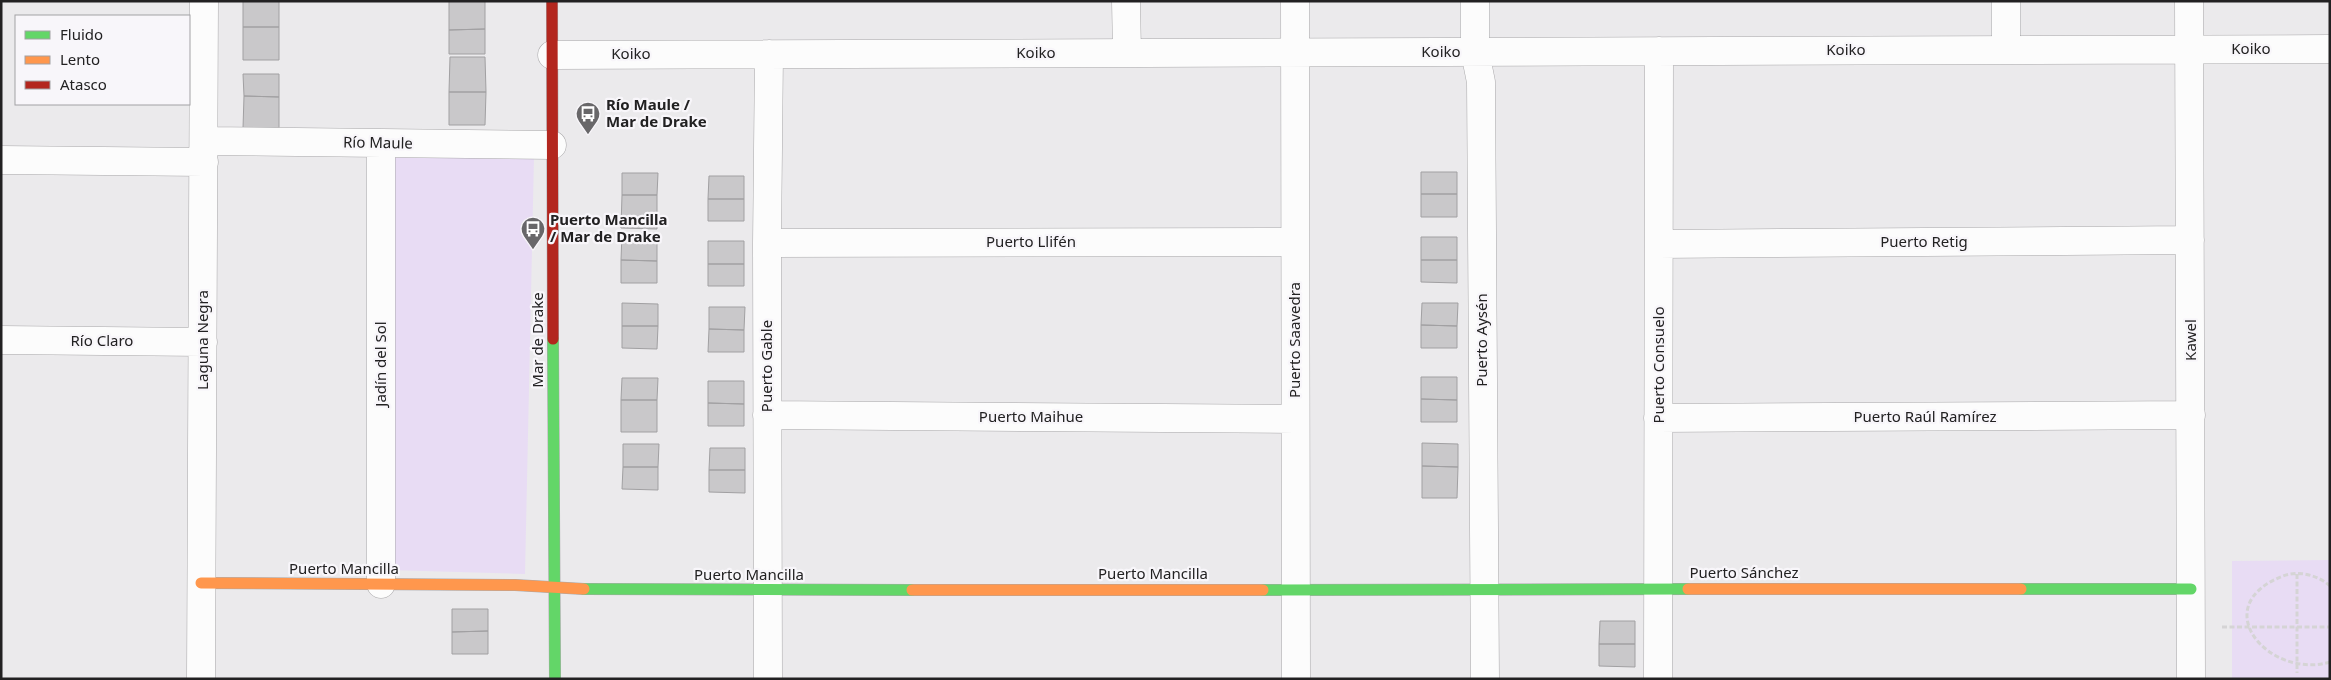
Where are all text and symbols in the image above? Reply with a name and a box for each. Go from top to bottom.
legend [15,15,190,105]
text: Fluido [60,24,103,44]
street label: Koiko [2231,38,2271,58]
street label: Koiko [1826,39,1866,59]
street label: Koiko [1421,41,1461,61]
street label: Koiko [1016,42,1056,62]
street label: Koiko [611,43,651,63]
text: Lento [60,49,100,69]
text: Atasco [60,74,107,94]
place label: Río Maule / Mar de Drake [606,94,707,131]
bus stop icon: Río Maule / Mar de Drake [575,101,601,135]
street label: Río Maule [343,131,413,153]
place label: Puerto Mancilla / Mar de Drake [550,209,668,246]
bus stop icon: Puerto Mancilla / Mar de Drake [520,216,546,250]
street label: Puerto Llifén [986,231,1076,251]
street label: Puerto Retig [1880,231,1968,251]
street label: Puerto Saavedra [1284,282,1304,398]
street label: Laguna Negra [192,290,212,390]
street label: Mar de Drake [527,292,547,388]
street label: Puerto Aysén [1471,293,1491,387]
street label: Puerto Consuelo [1648,306,1668,424]
street label: Kawel [2180,319,2200,361]
street label: Puerto Gable [756,320,776,412]
street label: Jadín del Sol [370,321,390,409]
street label: Río Claro [71,330,133,350]
street label: Puerto Maihue [979,406,1083,426]
street label: Puerto Raúl Ramírez [1853,406,1997,426]
street label: Puerto Mancilla [289,558,399,578]
street label: Puerto Sánchez [1689,562,1799,582]
street label: Puerto Mancilla [1098,563,1208,583]
street label: Puerto Mancilla [694,564,804,584]

